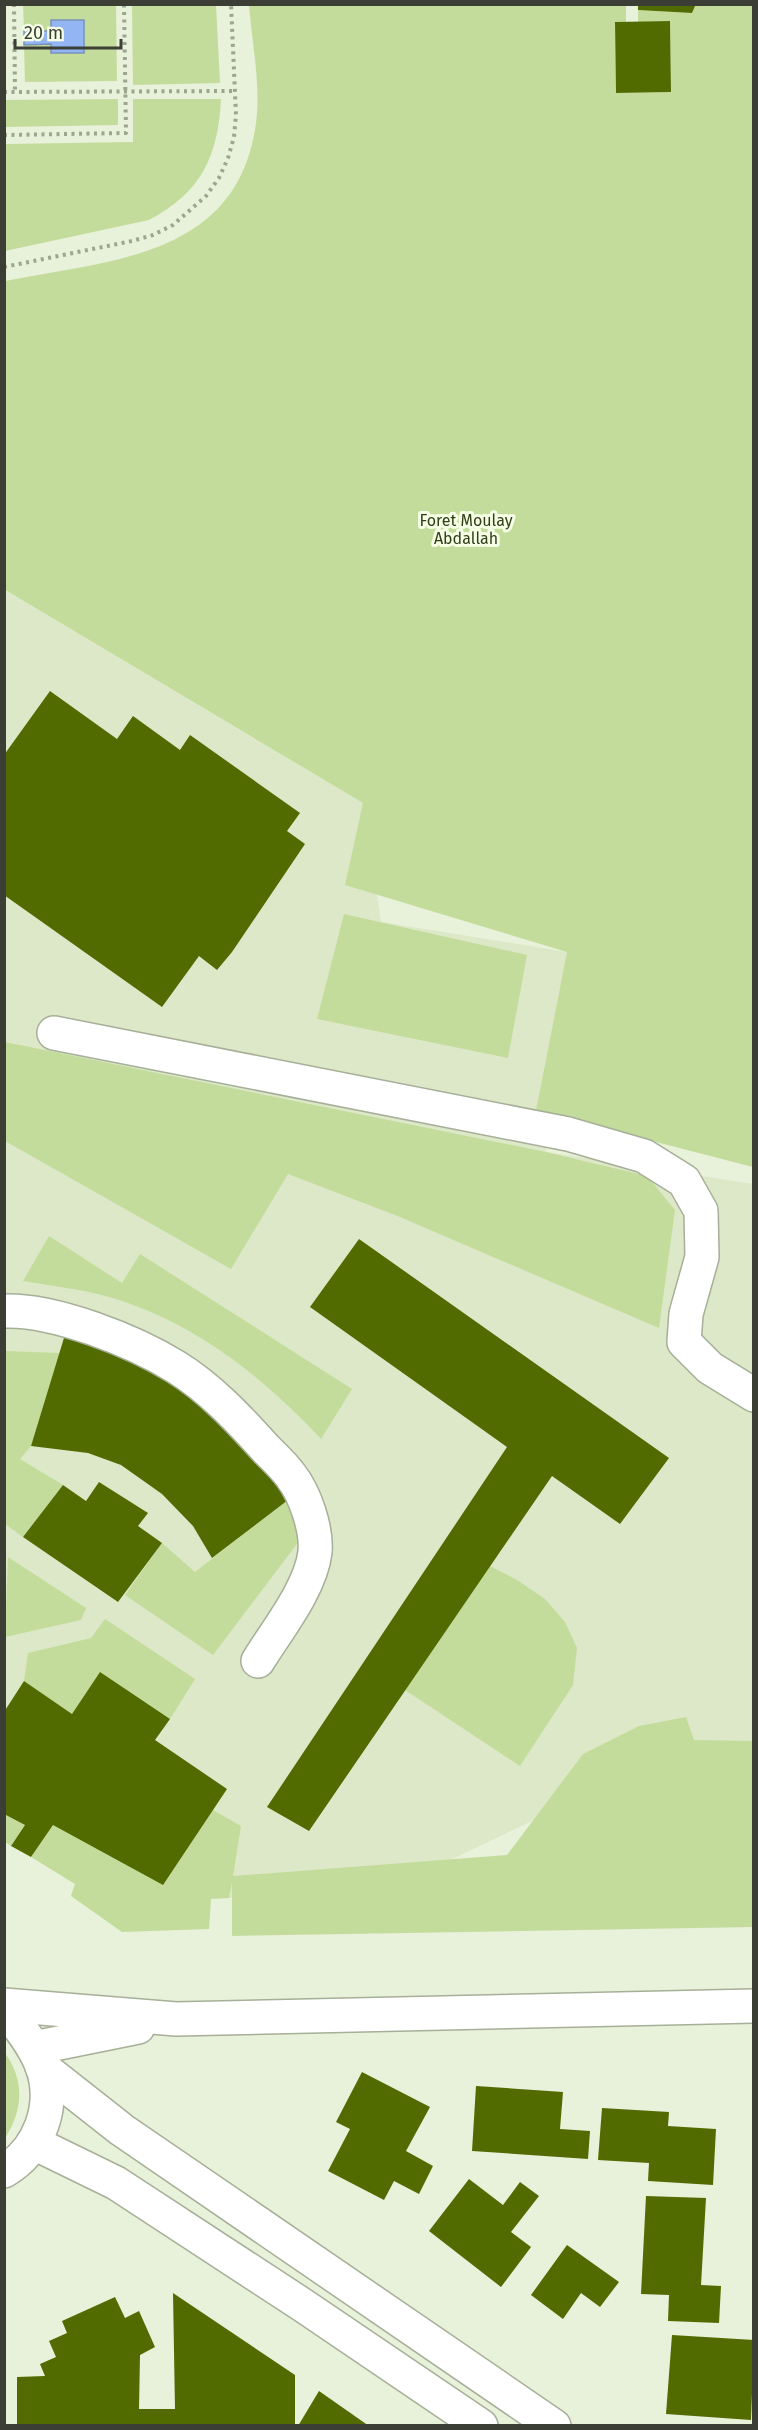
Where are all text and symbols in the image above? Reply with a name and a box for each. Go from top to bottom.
scale bar [15,12,122,50]
text: 20 m [24,22,63,44]
park label: Foret Moulay Abdallah [419,511,513,548]

